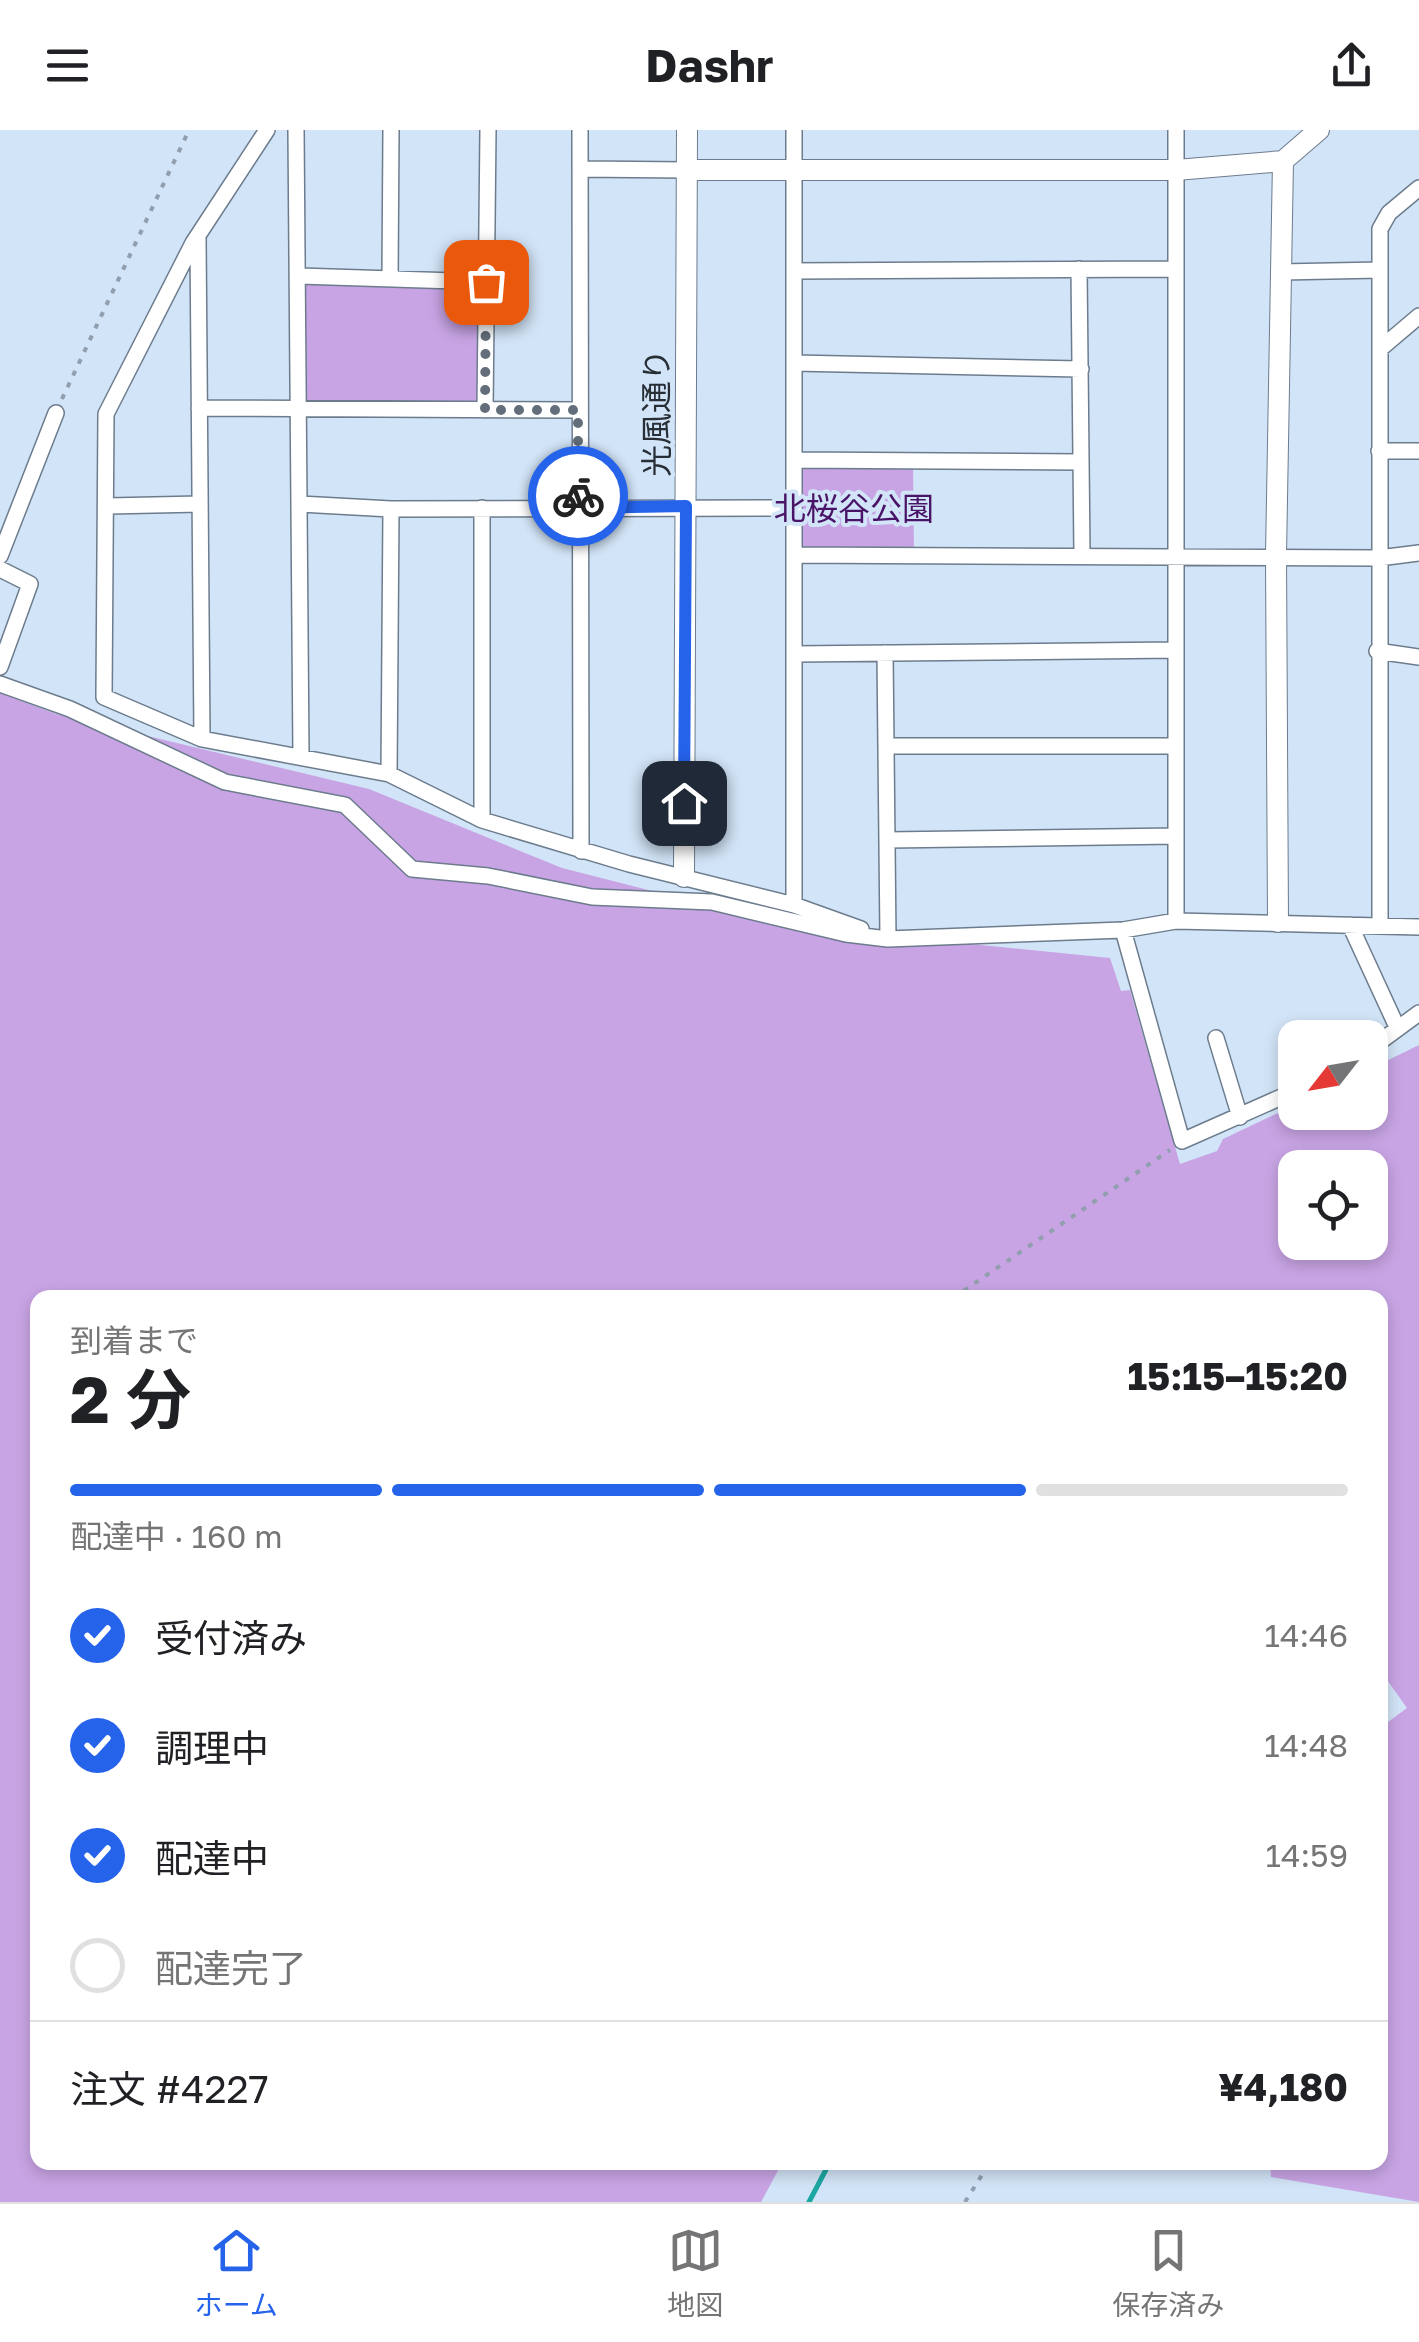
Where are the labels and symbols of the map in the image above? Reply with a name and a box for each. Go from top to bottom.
pin [444,240,529,325]
street label: 光風通り [637,349,675,477]
courier [528,446,628,546]
park label: 北桜谷公園 [774,489,934,527]
pin [642,761,727,846]
north arrow [1278,1020,1388,1130]

